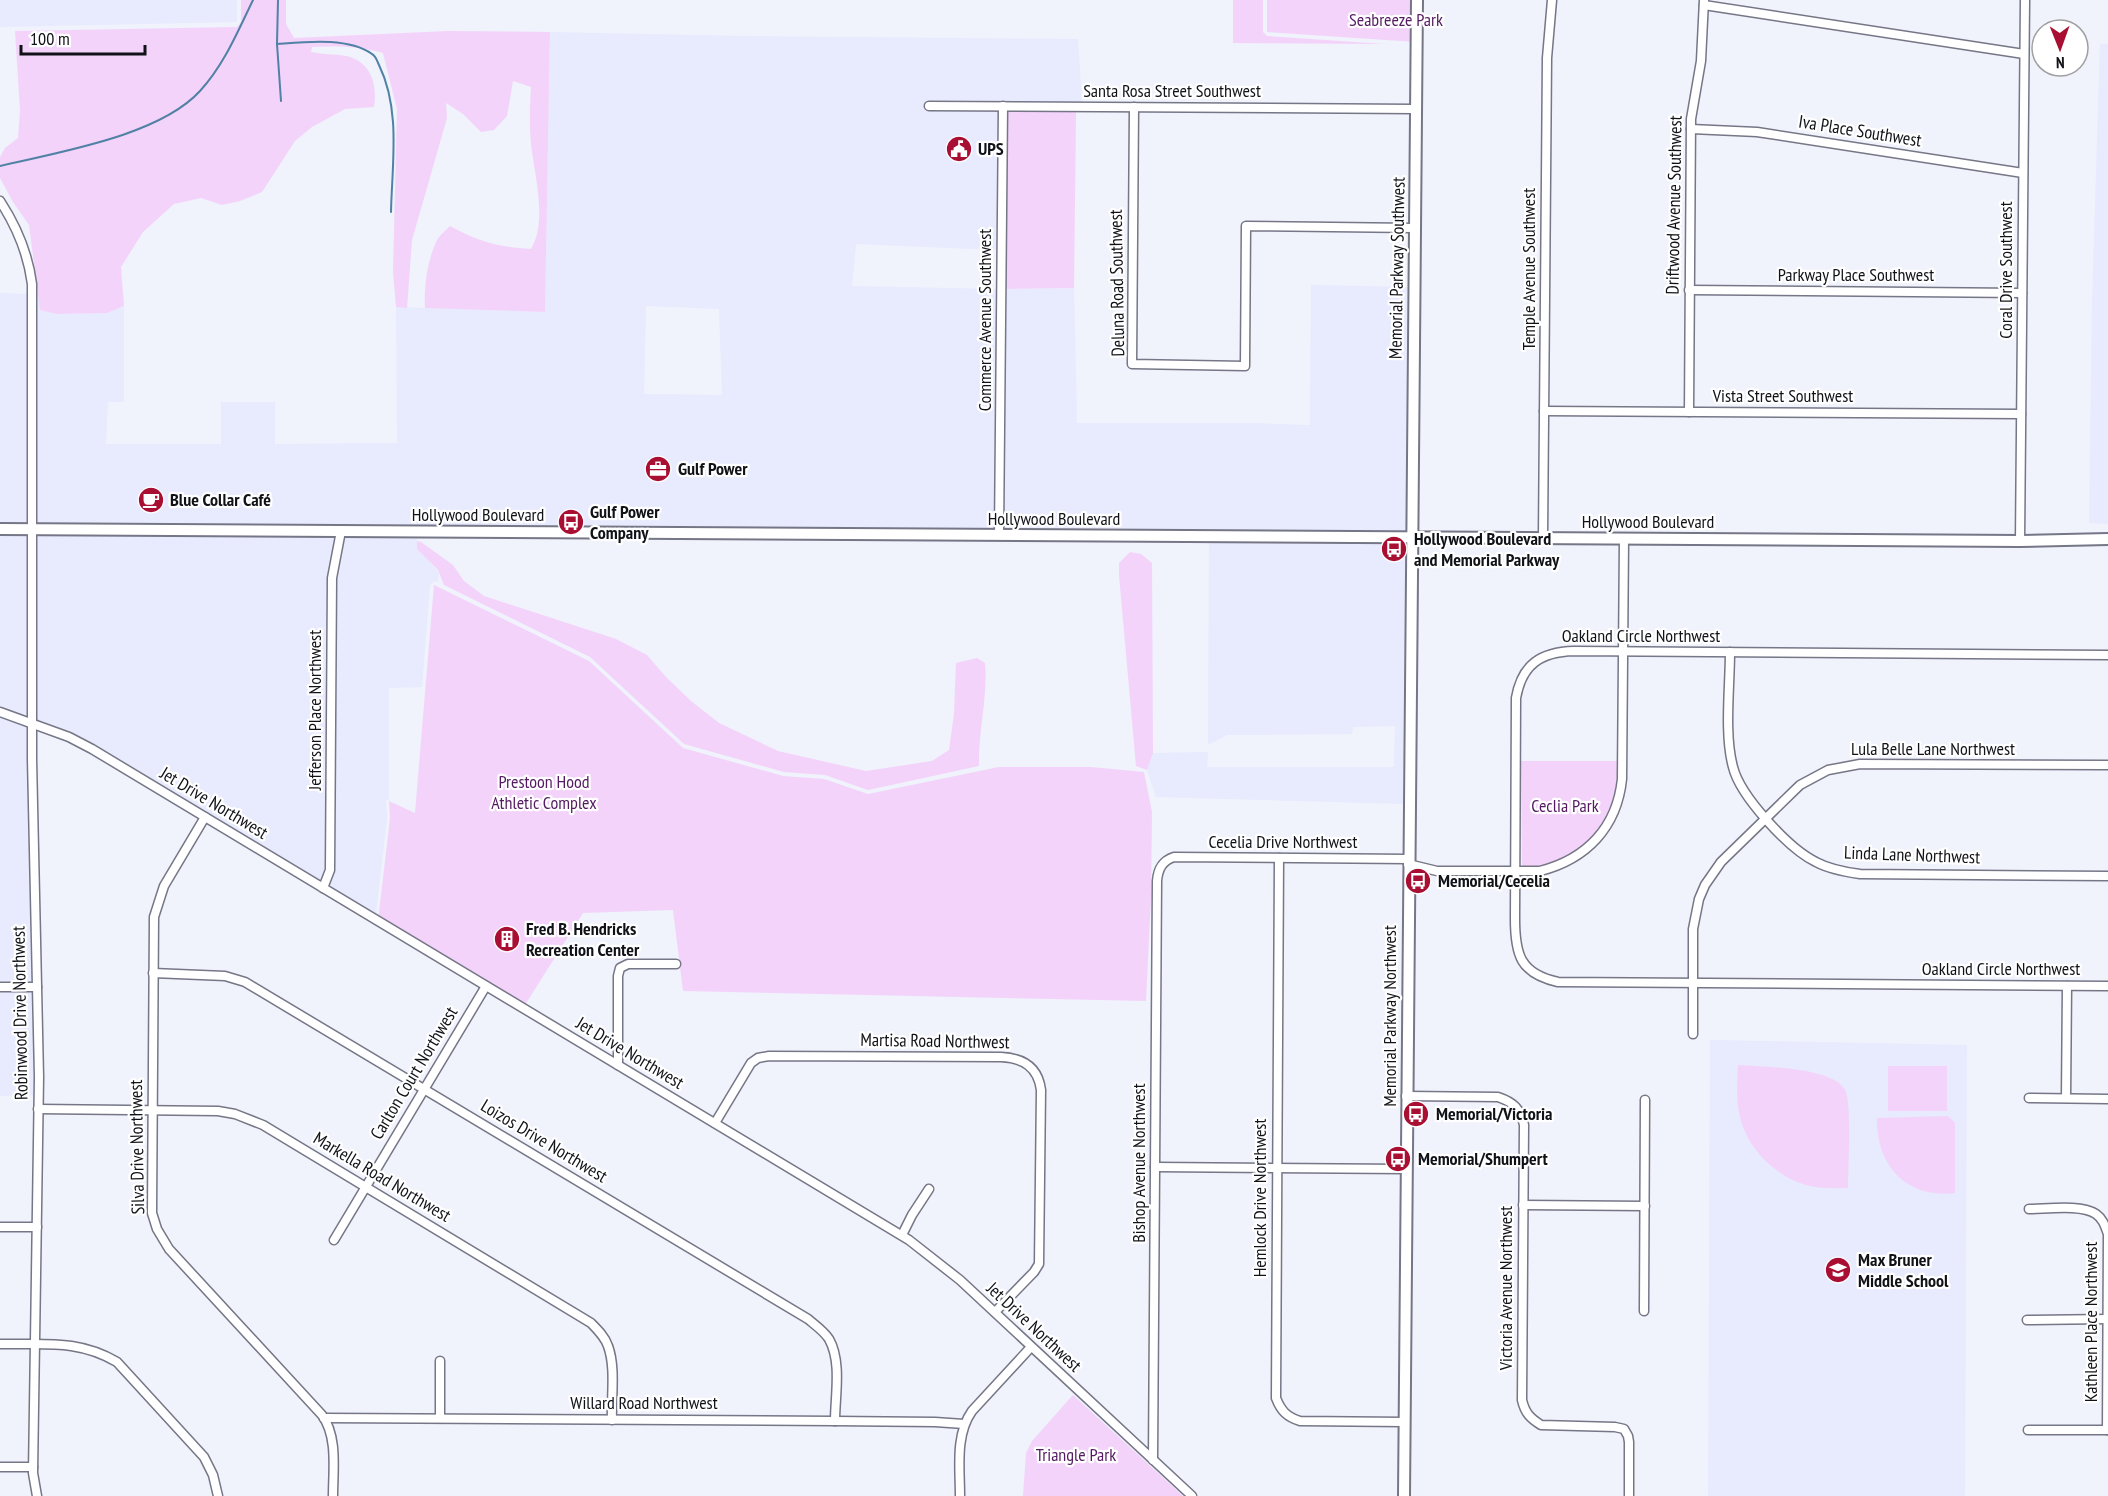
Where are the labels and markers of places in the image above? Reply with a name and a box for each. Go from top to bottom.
public building icon: UPS [944,134,974,164]
place label: UPS [978,137,1004,160]
office icon: Gulf Power [643,454,673,484]
place label: Gulf Power [678,457,748,480]
cafe icon: Blue Collar Café [136,485,166,515]
place label: Blue Collar Café [170,488,271,511]
place label: Gulf Power Company [590,500,660,544]
bus stop icon: Gulf Power Company [556,507,586,537]
place label: Hollywood Boulevard and Memorial Parkway [1414,527,1560,571]
bus stop icon: Hollywood Boulevard and Memorial Parkway [1379,534,1409,564]
bus stop icon: Memorial/Cecelia [1403,866,1433,896]
place label: Memorial/Cecelia [1438,869,1550,892]
place label: Fred B. Hendricks Recreation Center [526,917,640,961]
building icon: Fred B. Hendricks Recreation Center [492,924,522,954]
bus stop icon: Memorial/Victoria [1401,1099,1431,1129]
place label: Memorial/Victoria [1436,1102,1552,1125]
bus stop icon: Memorial/Shumpert [1383,1144,1413,1174]
place label: Memorial/Shumpert [1418,1147,1548,1170]
place label: Max Bruner Middle School [1858,1248,1949,1292]
school or university icon: Max Bruner Middle School [1823,1255,1853,1285]

